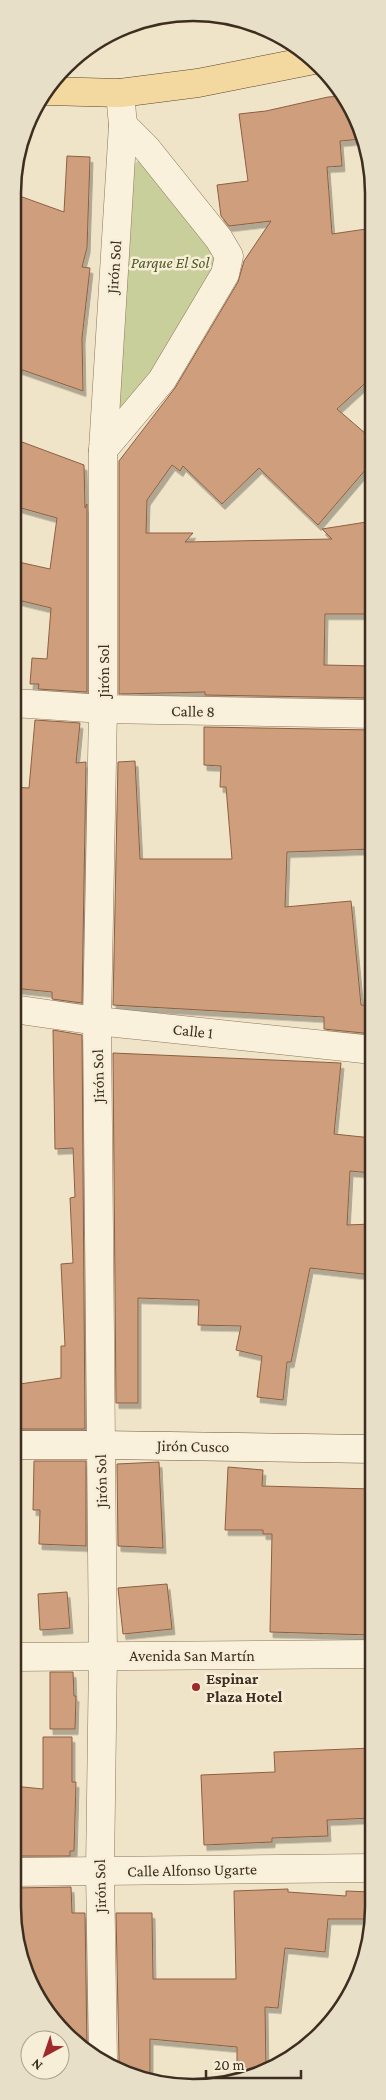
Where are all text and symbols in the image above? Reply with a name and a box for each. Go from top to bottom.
street label: Jirón Sol [104,240,125,296]
park label: Parque El Sol [131,254,210,272]
street label: Jirón Sol [95,644,113,700]
street label: Calle 8 [171,702,215,720]
street label: Calle 1 [172,1020,214,1042]
street label: Jirón Sol [89,1049,108,1105]
street label: Jirón Cusco [155,1437,229,1456]
street label: Jirón Sol [92,1454,111,1510]
street label: Avenida San Martín [129,1647,255,1664]
place label: Espinar Plaza Hotel [206,1670,283,1705]
marker: Espinar Plaza Hotel [190,1681,202,1693]
street label: Jirón Sol [91,1859,110,1915]
street label: Calle Alfonso Ugarte [127,1860,257,1881]
north arrow [20,2030,70,2080]
scale bar [206,2048,301,2080]
text: N [27,2055,45,2074]
text: 20 m [214,2057,245,2073]

